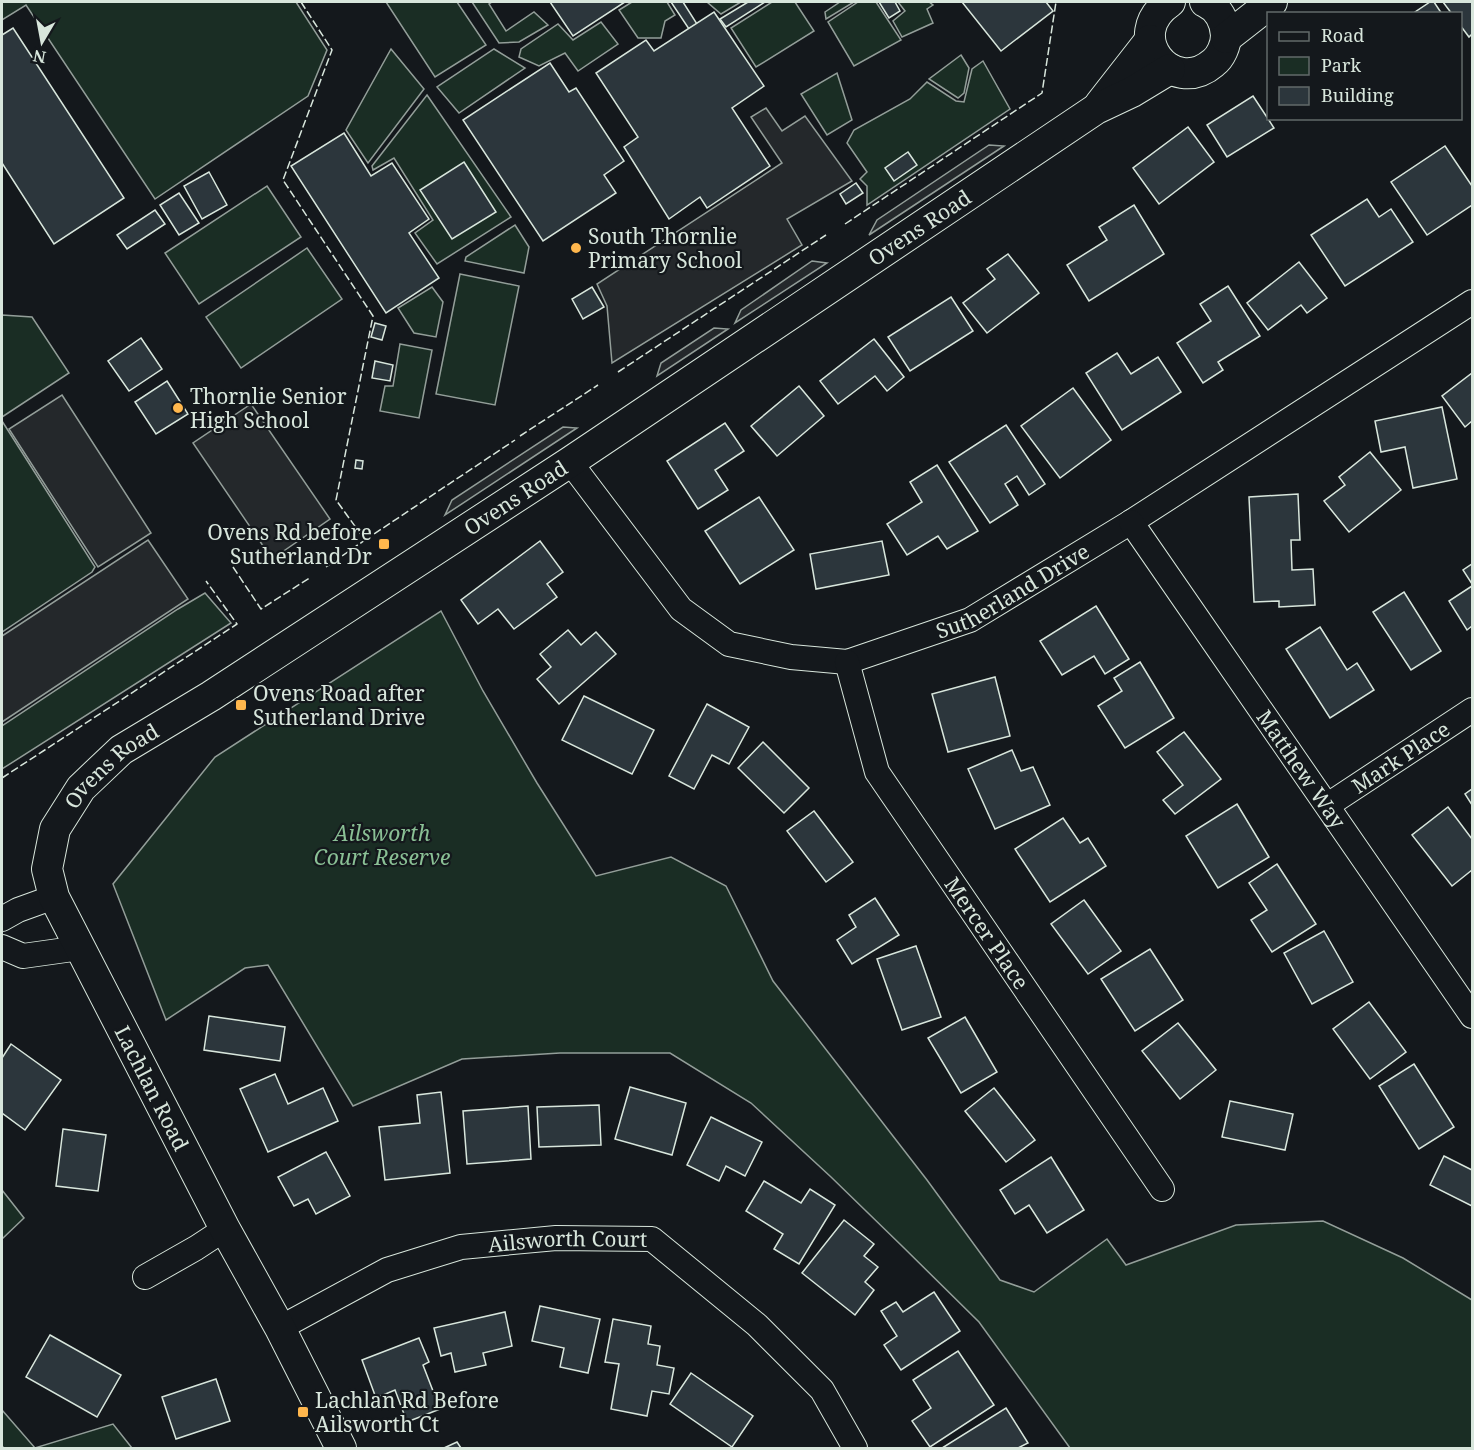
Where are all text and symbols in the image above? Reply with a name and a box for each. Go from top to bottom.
north arrow [12,12,72,72]
legend [1267,12,1462,120]
text: Road [1321,23,1364,47]
text: N [31,45,48,69]
text: Park [1321,53,1361,77]
text: Building [1321,83,1394,107]
street label: Ovens Road [863,183,976,272]
place label: South Thornlie Primary School [588,222,743,274]
marker: South Thornlie Primary School [569,241,583,255]
place label: Thornlie Senior High School [190,382,347,434]
marker: Thornlie Senior High School [171,401,185,415]
street label: Ovens Road [458,454,573,542]
place label: Ovens Rd before Sutherland Dr [207,518,372,570]
marker: Ovens Rd before Sutherland Dr [377,537,391,551]
street label: Sutherland Drive [932,537,1094,645]
place label: Ovens Road after Sutherland Drive [253,679,425,731]
marker: Ovens Road after Sutherland Drive [234,698,248,712]
street label: Matthew Way [1251,704,1352,834]
street label: Mark Place [1346,715,1455,800]
street label: Ovens Road [58,717,164,814]
park label: Ailsworth Court Reserve [314,819,450,871]
street label: Mercer Place [939,871,1035,995]
street label: Lachlan Road [109,1021,196,1155]
street label: Ailsworth Court [487,1224,647,1258]
place label: Lachlan Rd Before Ailsworth Ct [315,1386,499,1438]
marker: Lachlan Rd Before Ailsworth Ct [296,1405,310,1419]

